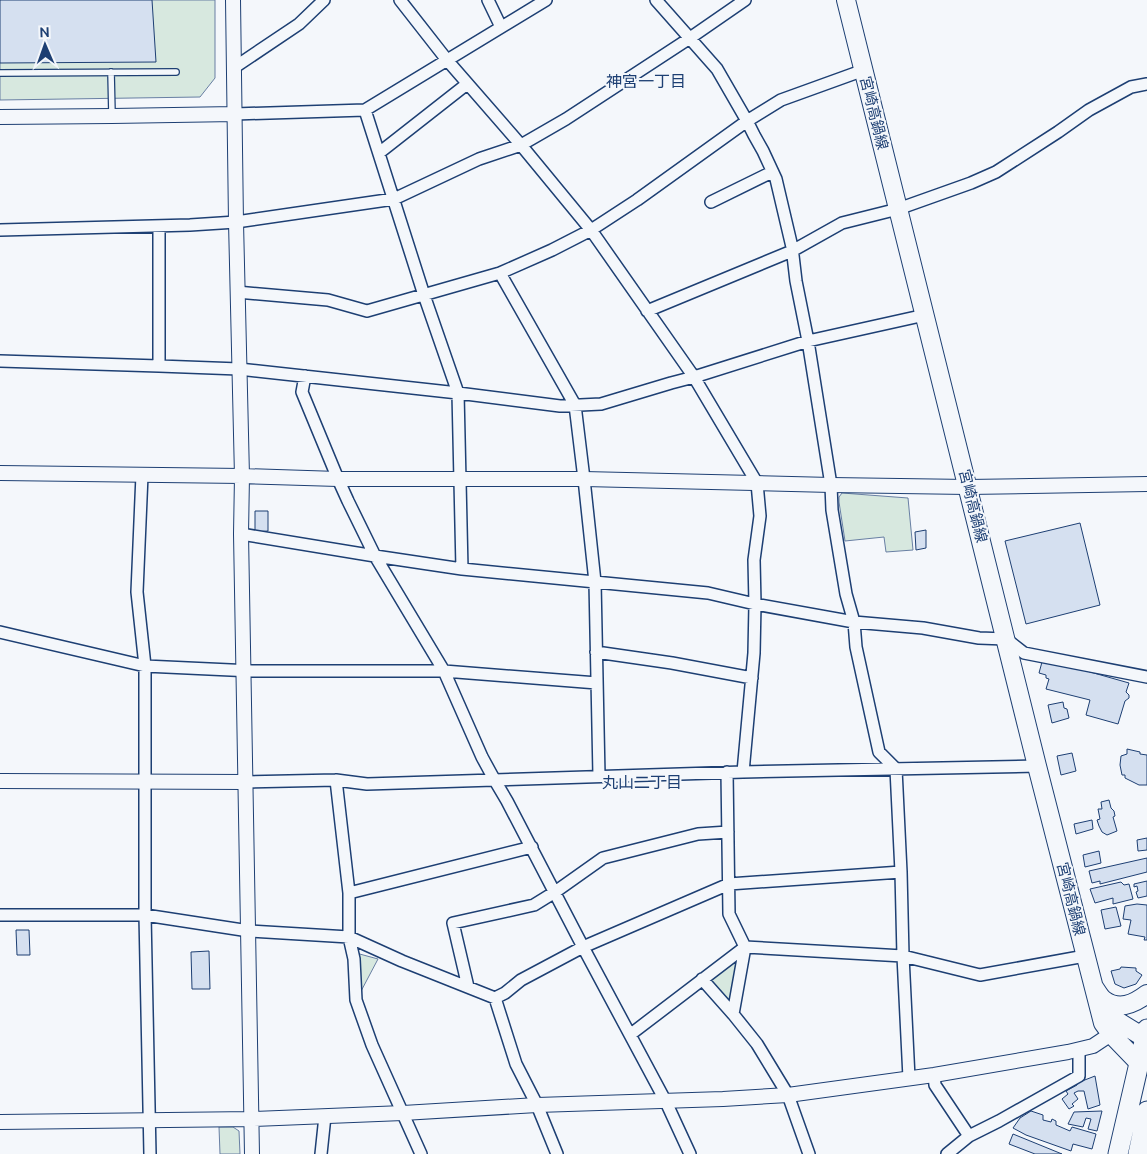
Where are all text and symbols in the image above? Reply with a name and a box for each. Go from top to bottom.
north arrow [20,20,70,70]
text: N [39,24,50,40]
district label: 神宮一丁目 [606,72,686,90]
street label: 宮崎高鍋線 [857,74,892,151]
street label: 宮崎高鍋線 [956,467,991,544]
district label: 丸山二丁目 [602,773,682,791]
street label: 宮崎高鍋線 [1054,860,1089,937]

